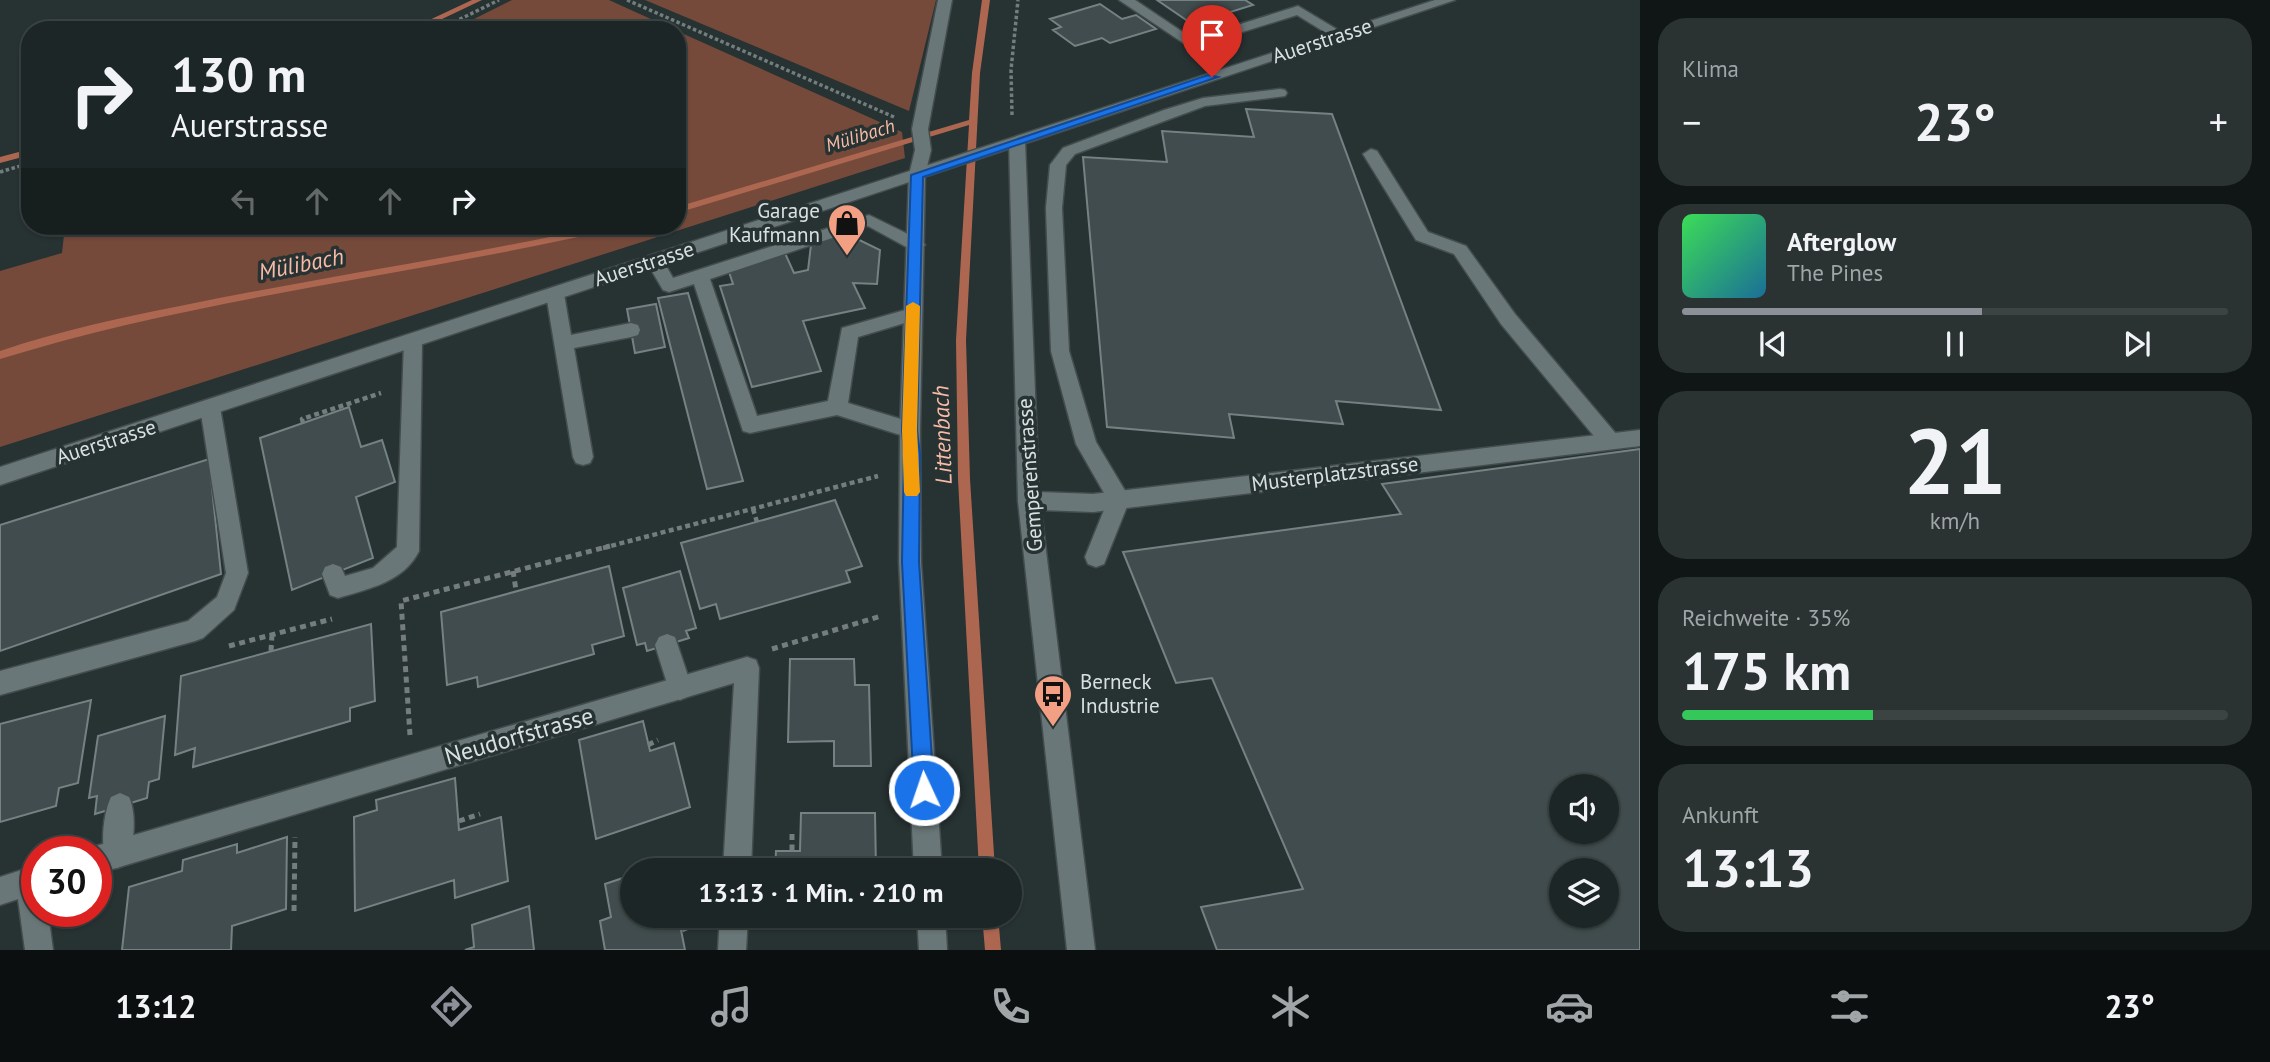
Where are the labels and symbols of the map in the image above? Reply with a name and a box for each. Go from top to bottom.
pin [1182,5,1242,77]
street label: Auerstrasse [1269,12,1375,69]
water label: Mülibach [822,113,898,157]
place label: Garage Kaufmann [729,197,820,248]
shop icon: Garage Kaufmann [826,202,868,257]
street label: Auerstrasse [591,235,697,292]
water label: Mülibach [256,241,346,286]
water label: Littenbach [925,385,958,485]
street label: Gemperenstrasse [1011,397,1048,553]
street label: Auerstrasse [53,413,159,470]
street label: Musterplatzstrasse [1250,450,1420,497]
place label: Berneck Industrie [1080,668,1160,719]
bus stop icon: Berneck Industrie [1032,673,1074,728]
street label: Neudorfstrasse [441,699,597,772]
position arrow [887,753,961,827]
speed limit sign: 30 [21,836,112,927]

